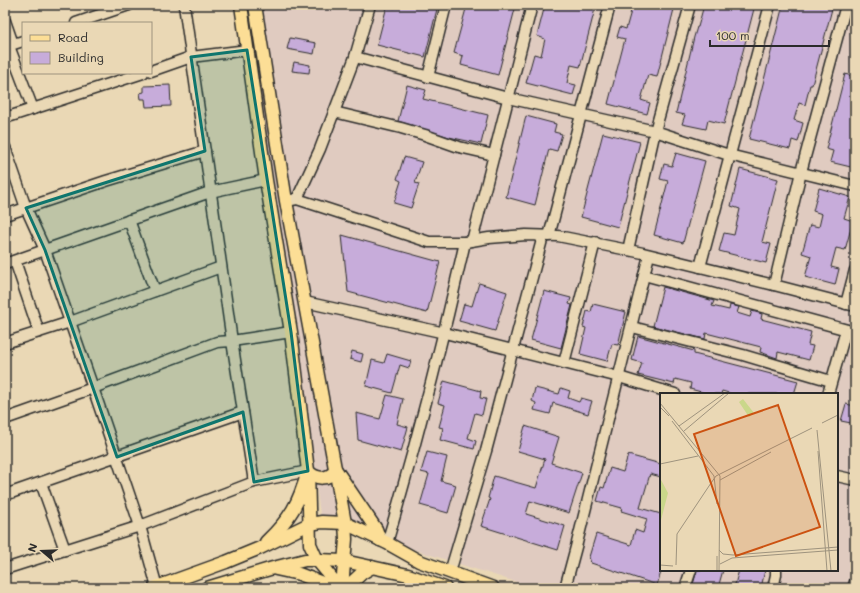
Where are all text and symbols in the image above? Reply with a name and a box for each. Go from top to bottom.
legend [22,22,152,74]
scale bar [710,22,829,48]
text: 100 m [716,27,750,43]
text: Road [58,29,88,45]
text: Building [58,49,104,65]
inset map [660,393,838,571]
north arrow [22,531,62,571]
text: N [24,541,41,554]

